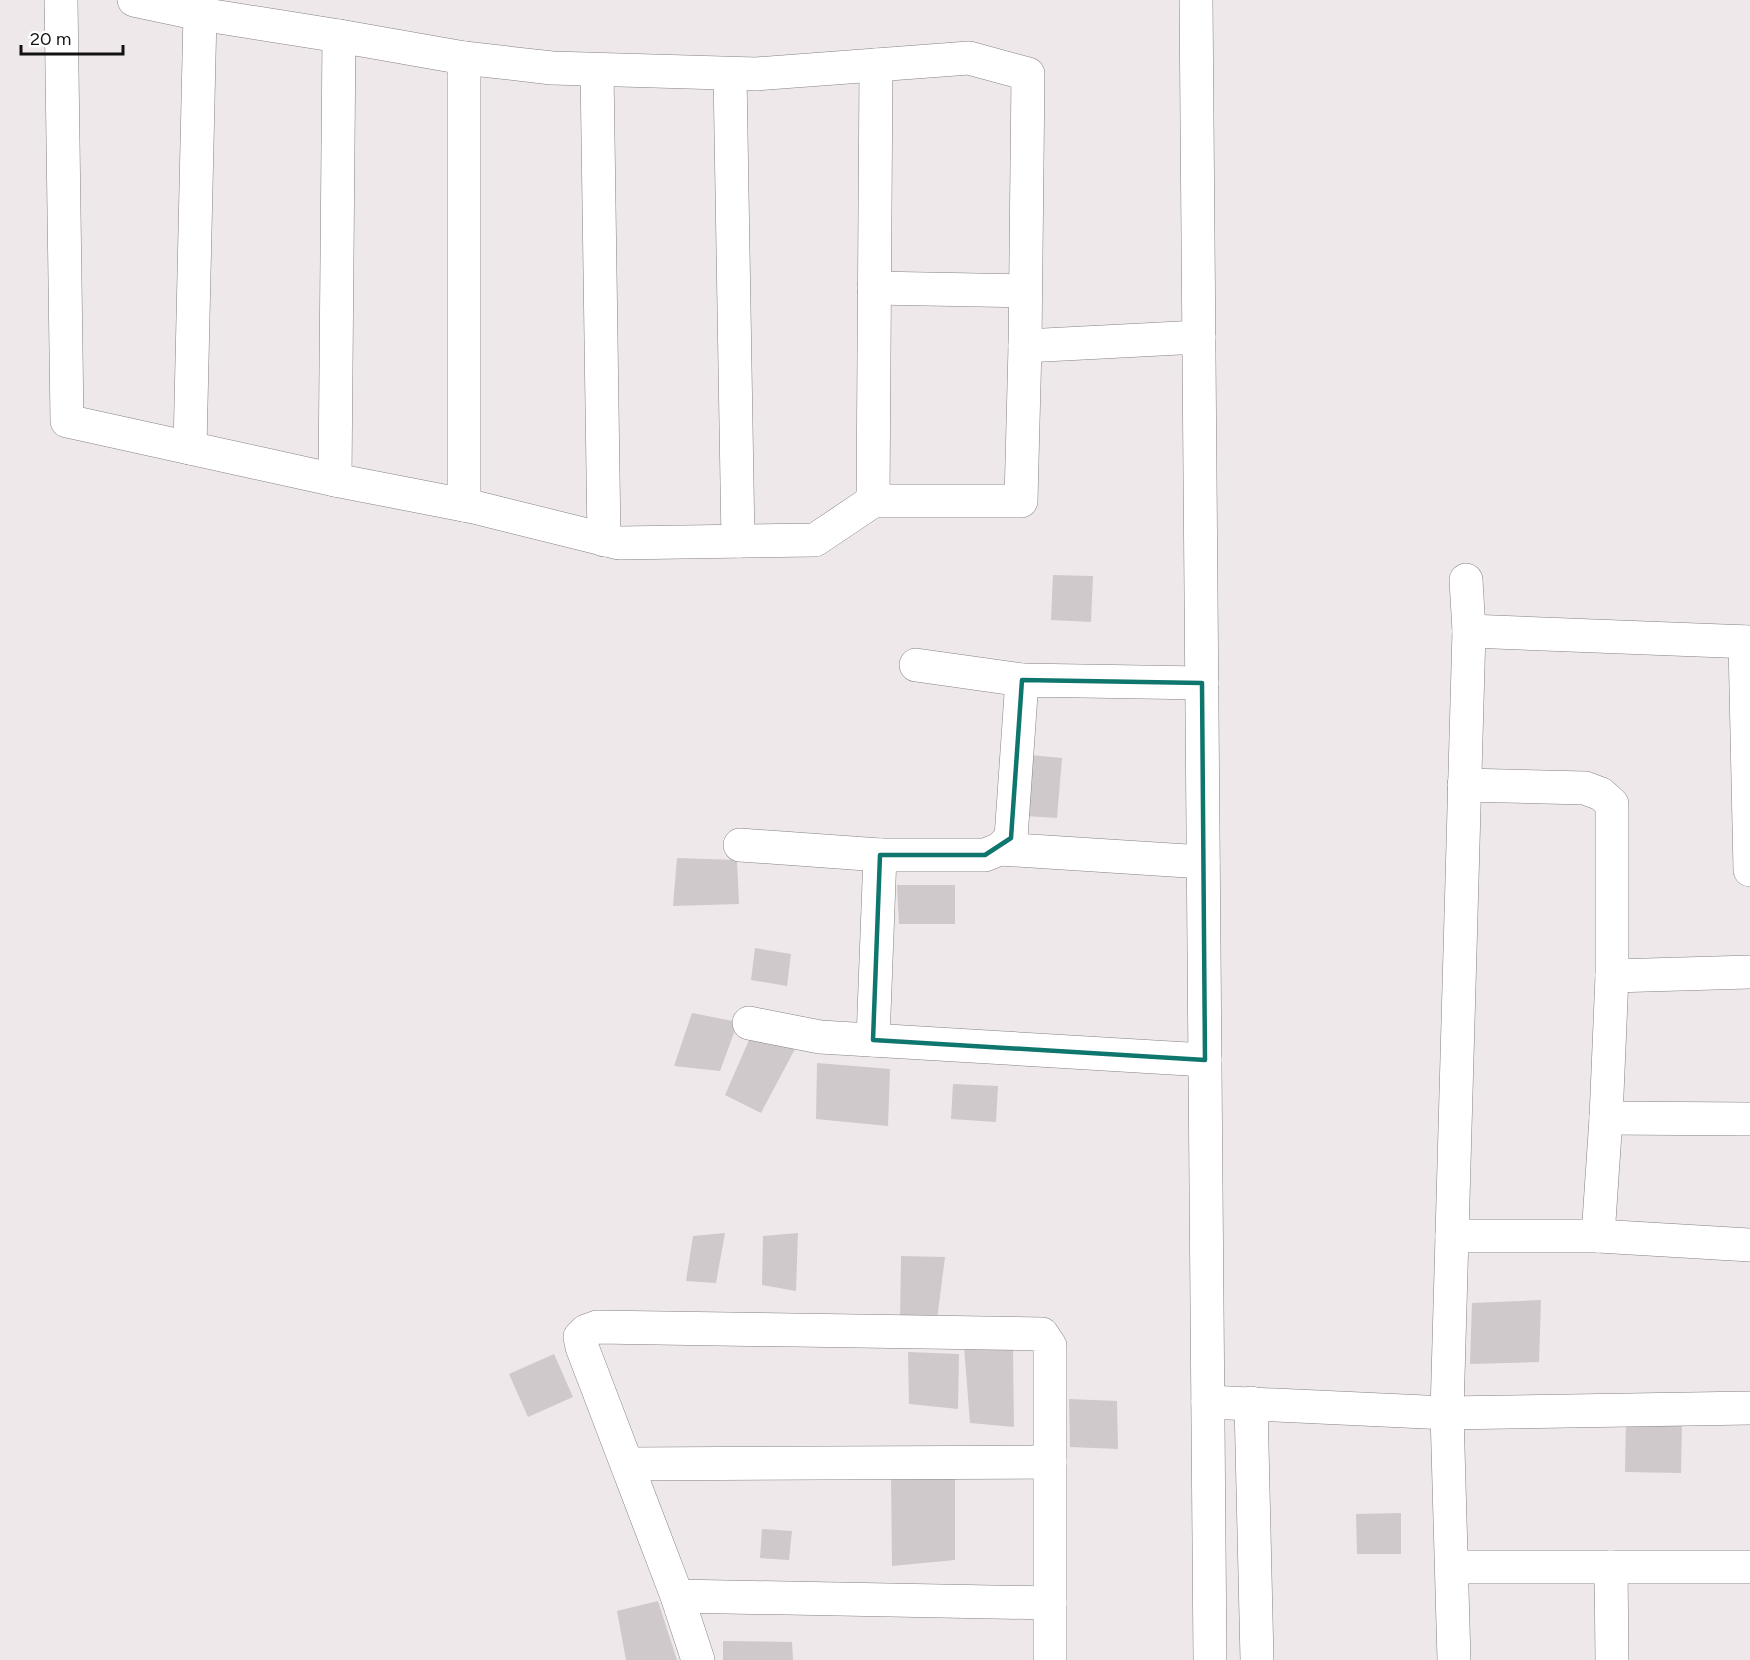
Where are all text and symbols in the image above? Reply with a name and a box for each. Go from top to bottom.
scale bar [21,18,123,56]
text: 20 m [30,28,71,50]

